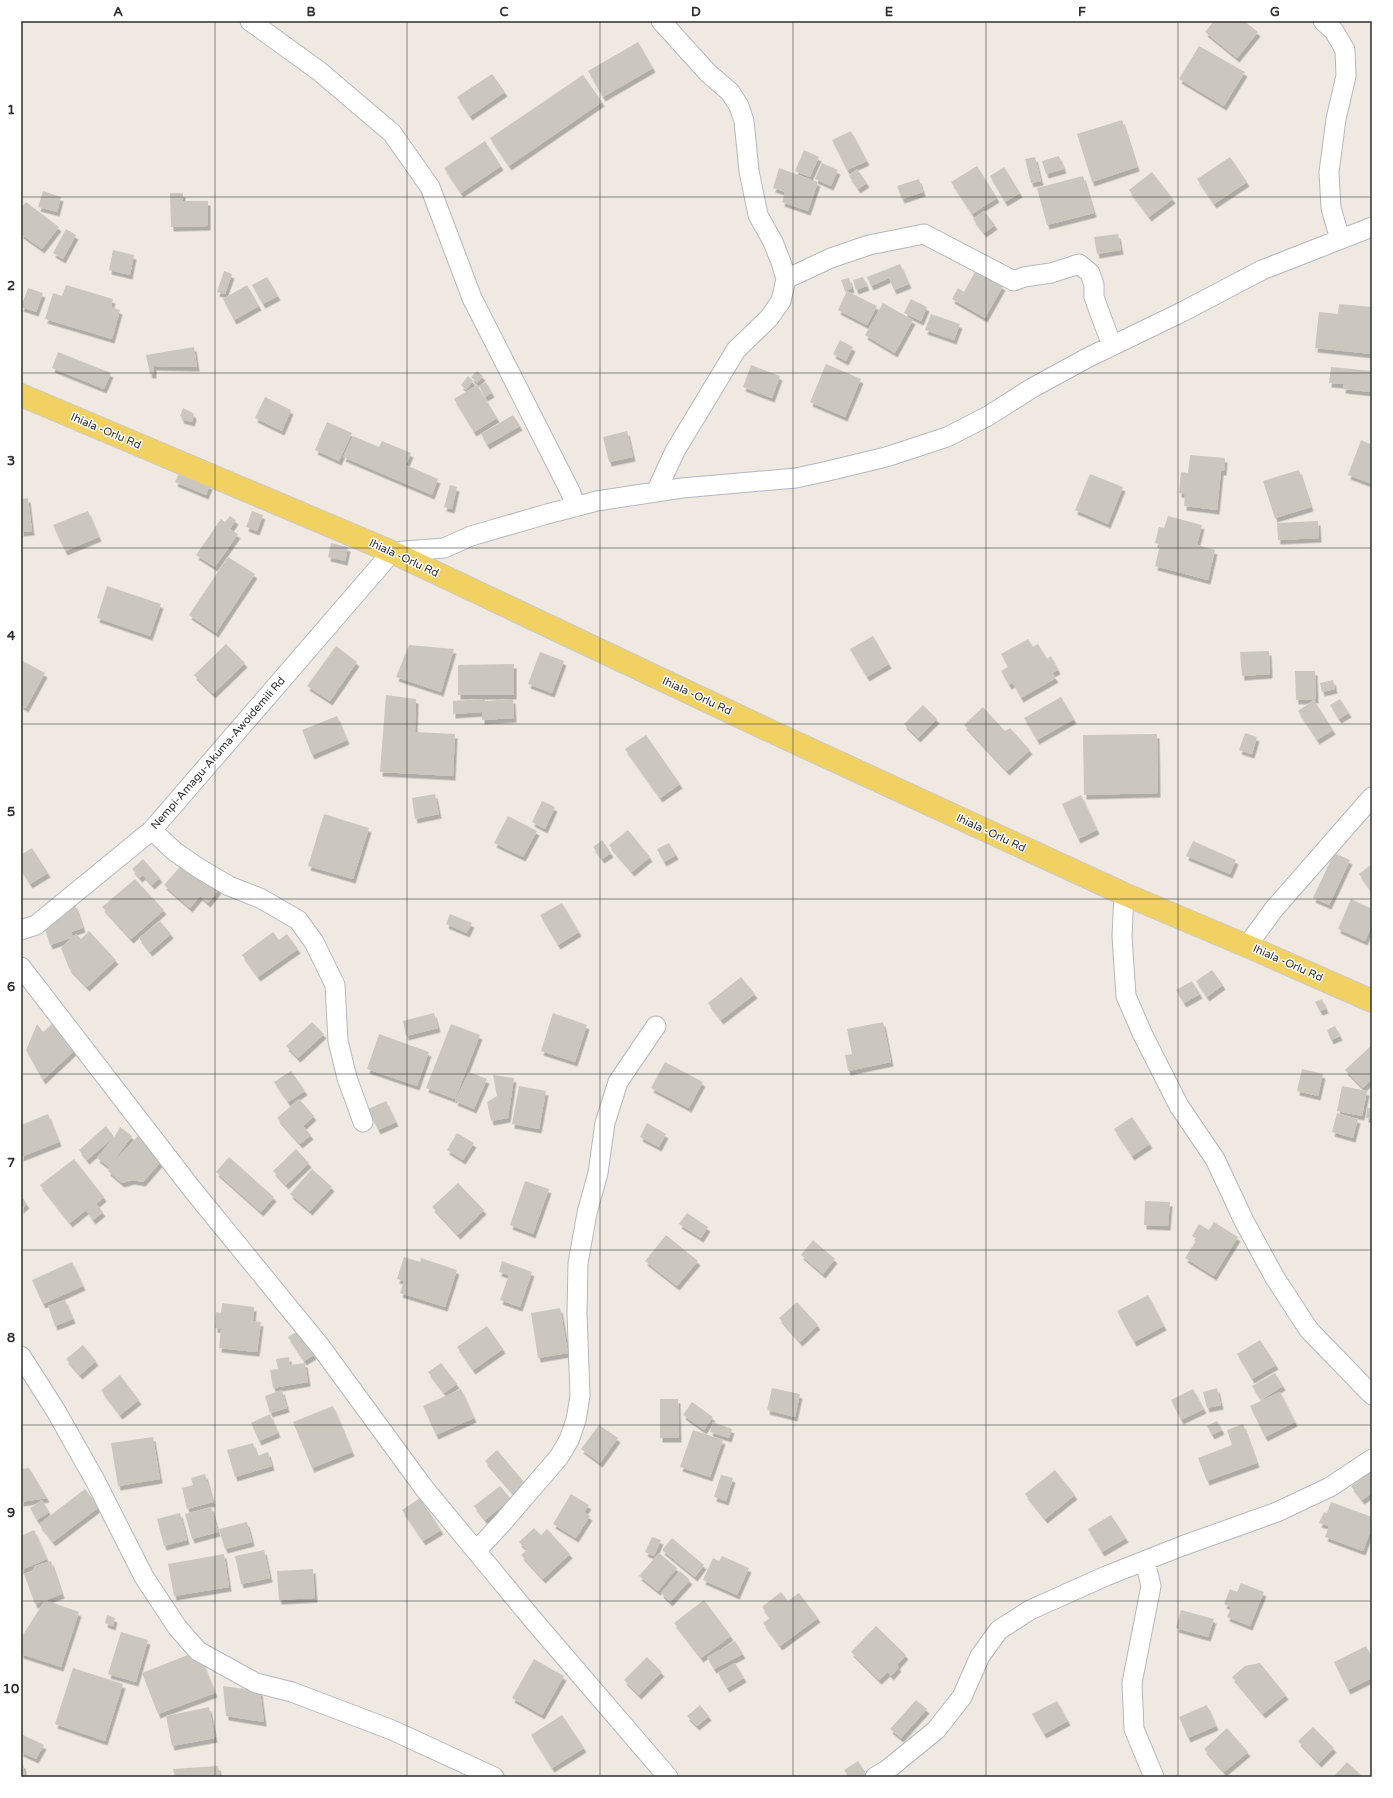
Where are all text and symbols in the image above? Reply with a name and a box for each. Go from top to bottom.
text: A [113,4,123,20]
text: B [306,4,316,20]
text: C [499,4,509,20]
text: D [691,4,701,20]
text: E [885,4,893,20]
text: F [1078,4,1086,20]
text: G [1270,4,1280,20]
text: 1 [7,102,15,118]
text: 2 [7,278,15,294]
street label: Ihiala -Orlu Rd [69,410,143,452]
text: 3 [7,453,15,469]
street label: Ihiala -Orlu Rd [367,536,441,580]
text: 4 [7,628,16,644]
street label: Nempi-Amagu-Akuma-Awoidemili Rd [148,674,288,832]
street label: Ihiala -Orlu Rd [660,674,734,718]
text: 5 [7,804,15,820]
street label: Ihiala -Orlu Rd [954,811,1028,855]
street label: Ihiala -Orlu Rd [1251,942,1325,984]
text: 6 [7,979,15,995]
text: 7 [7,1155,15,1171]
text: 8 [7,1330,15,1346]
text: 9 [7,1505,15,1521]
text: 10 [3,1681,19,1697]

